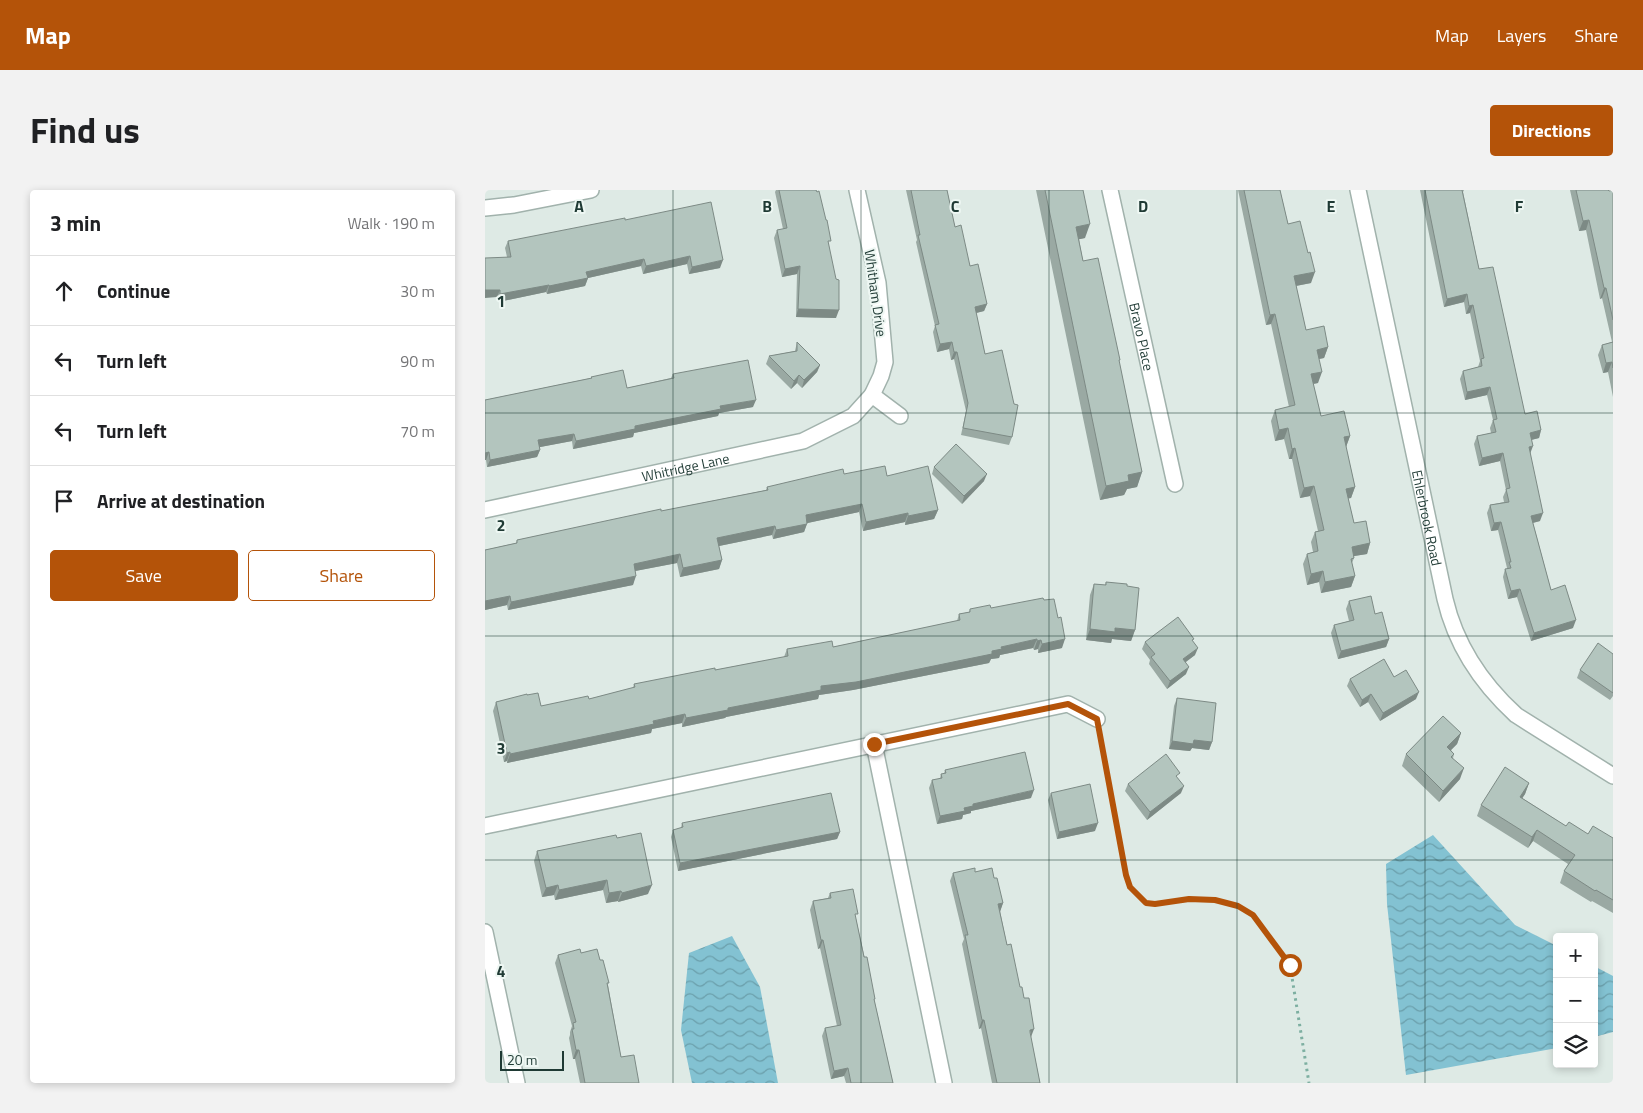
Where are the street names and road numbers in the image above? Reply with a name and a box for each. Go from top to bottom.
street label: Whitham Drive [859,248,893,338]
street label: Bravo Place [1125,300,1160,373]
street label: Whitridge Lane [640,447,731,486]
street label: Ehlerbrook Road [1407,468,1448,568]

